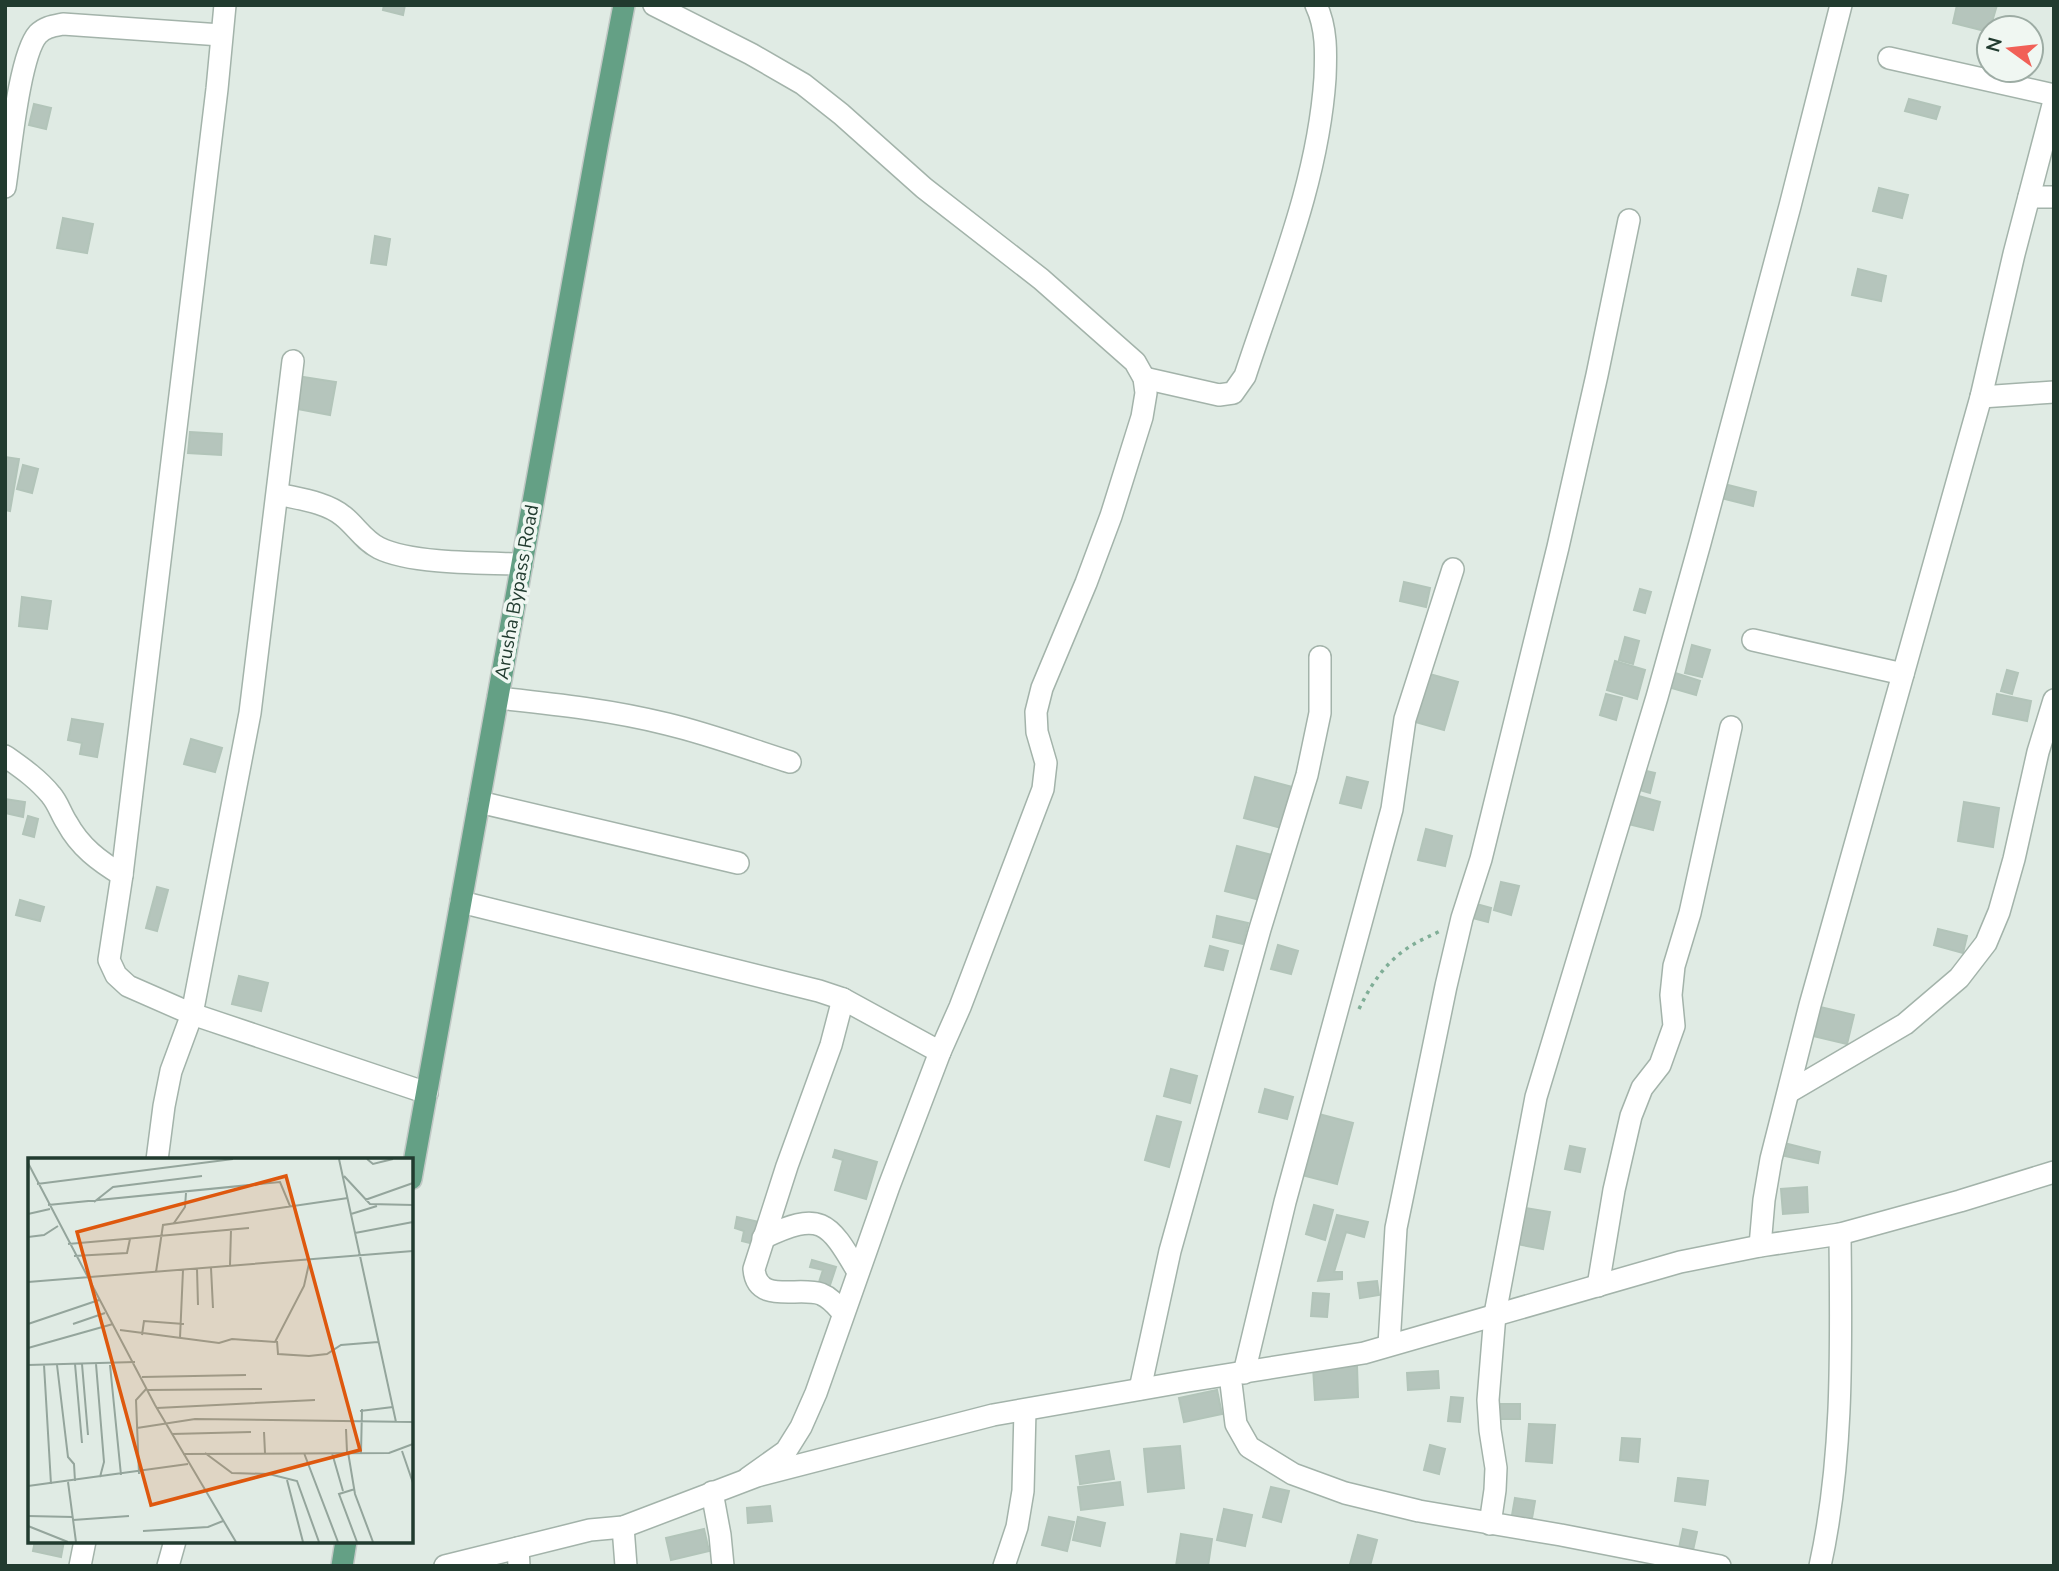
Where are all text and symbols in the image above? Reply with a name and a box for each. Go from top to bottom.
north arrow [1975,14,2045,84]
text: N [1980,35,2009,55]
street label: Arusha Bypass Road [489,502,545,682]
inset map [28,1158,413,1543]

